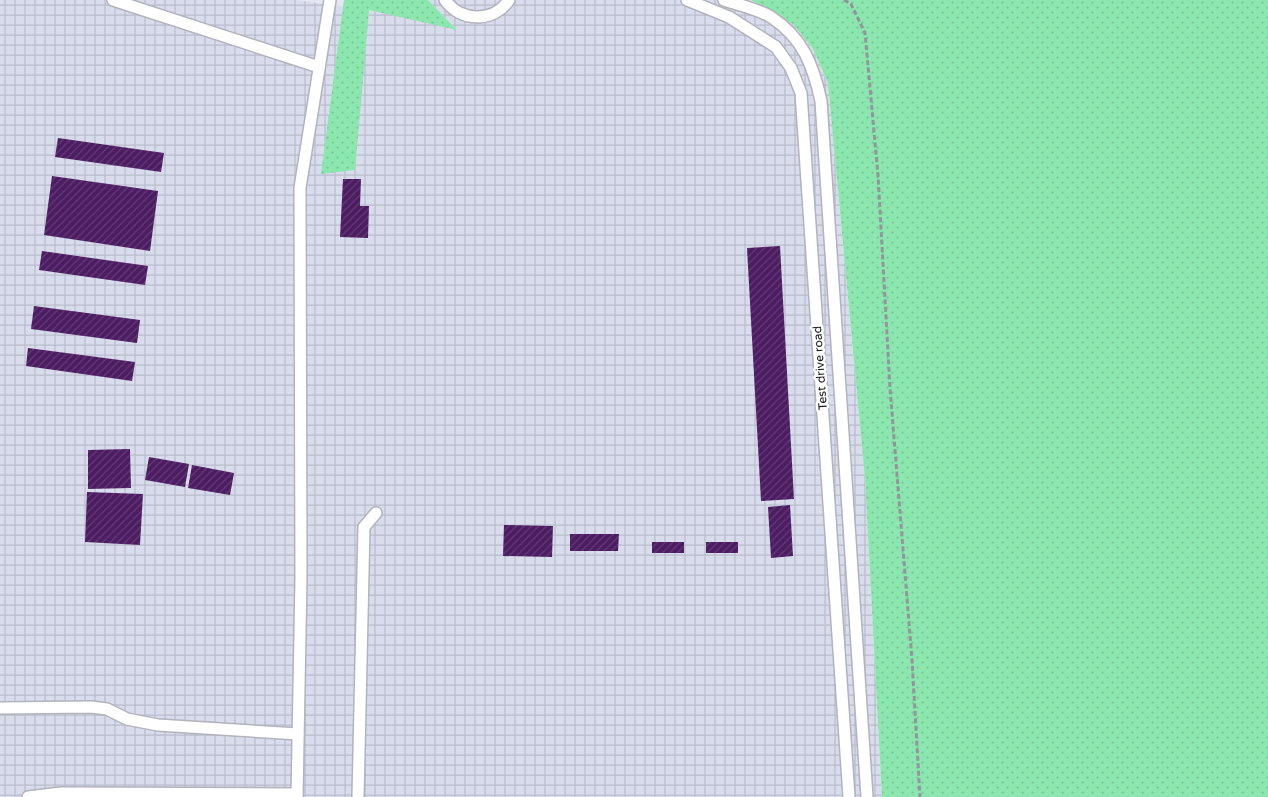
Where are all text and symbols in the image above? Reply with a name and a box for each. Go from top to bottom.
street label: Test drive road [810,326,830,410]

